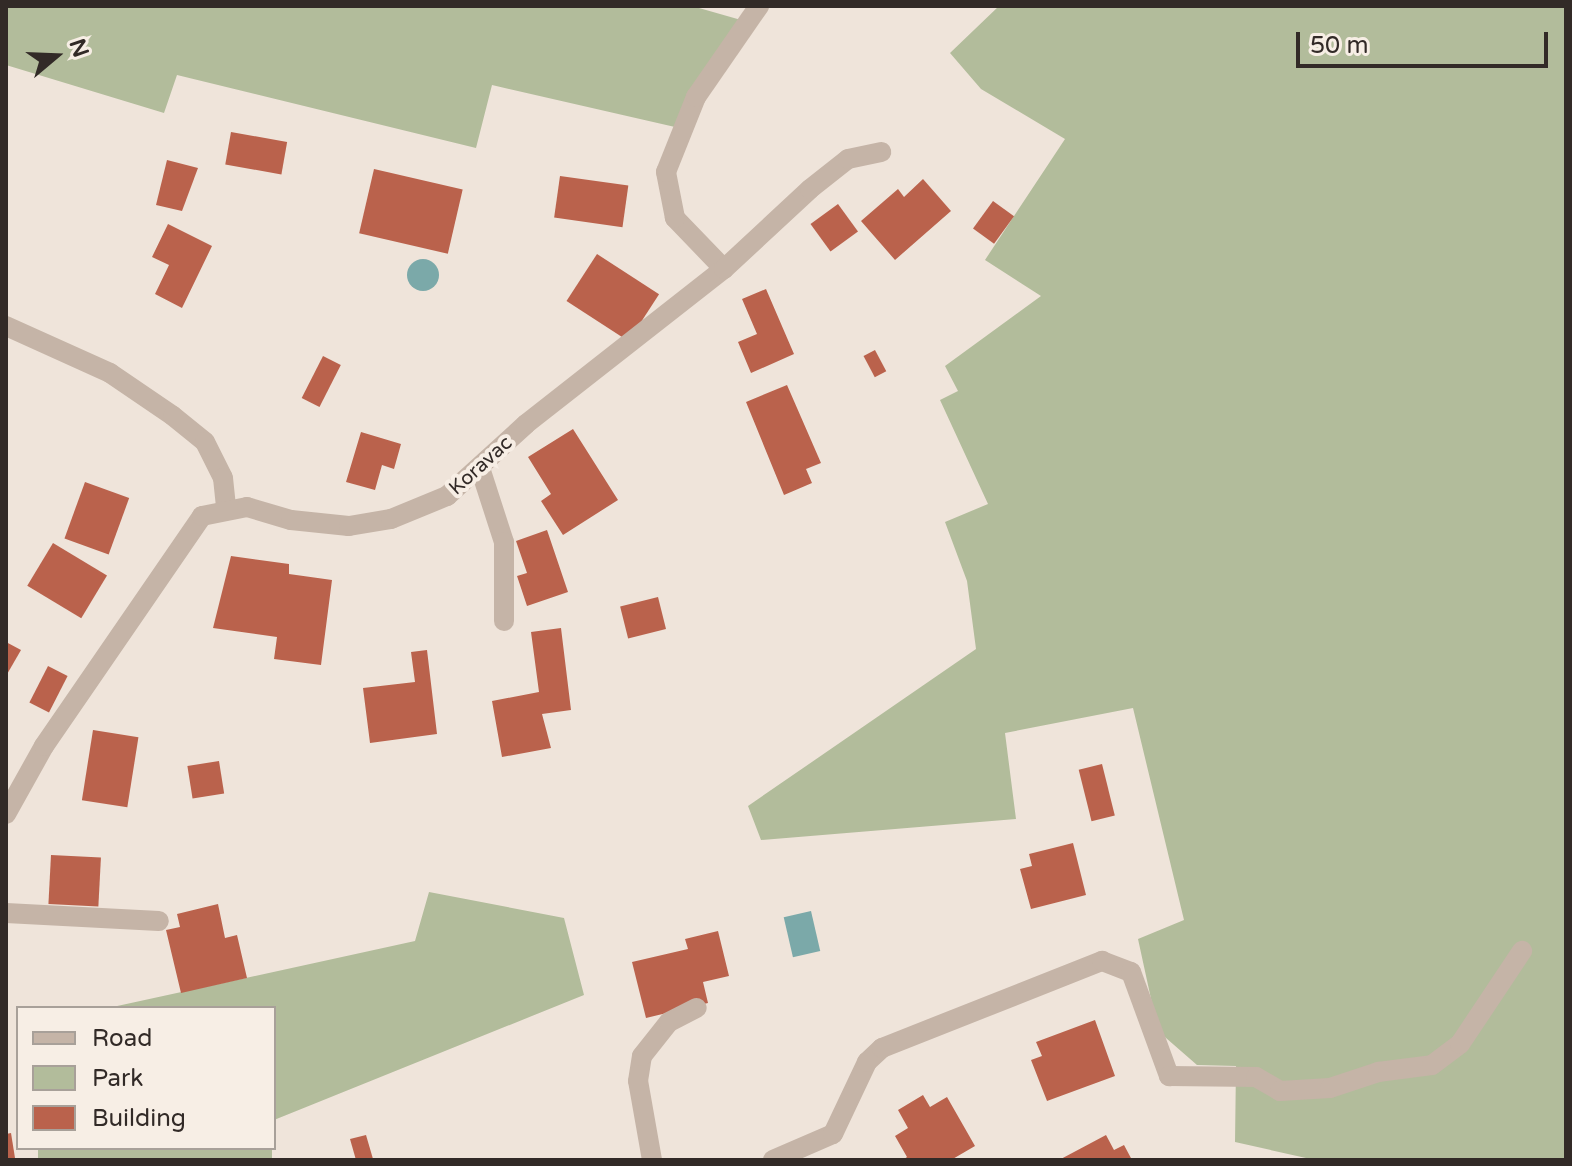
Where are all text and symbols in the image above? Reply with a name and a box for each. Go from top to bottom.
north arrow [16,16,96,96]
scale bar [1300,16,1552,66]
text: 50 m [1310,31,1368,60]
text: N [64,36,94,61]
street label: Koravac [444,431,518,501]
legend [16,1006,276,1150]
text: Road [92,1024,152,1053]
text: Park [92,1064,143,1093]
text: Building [92,1104,186,1133]

